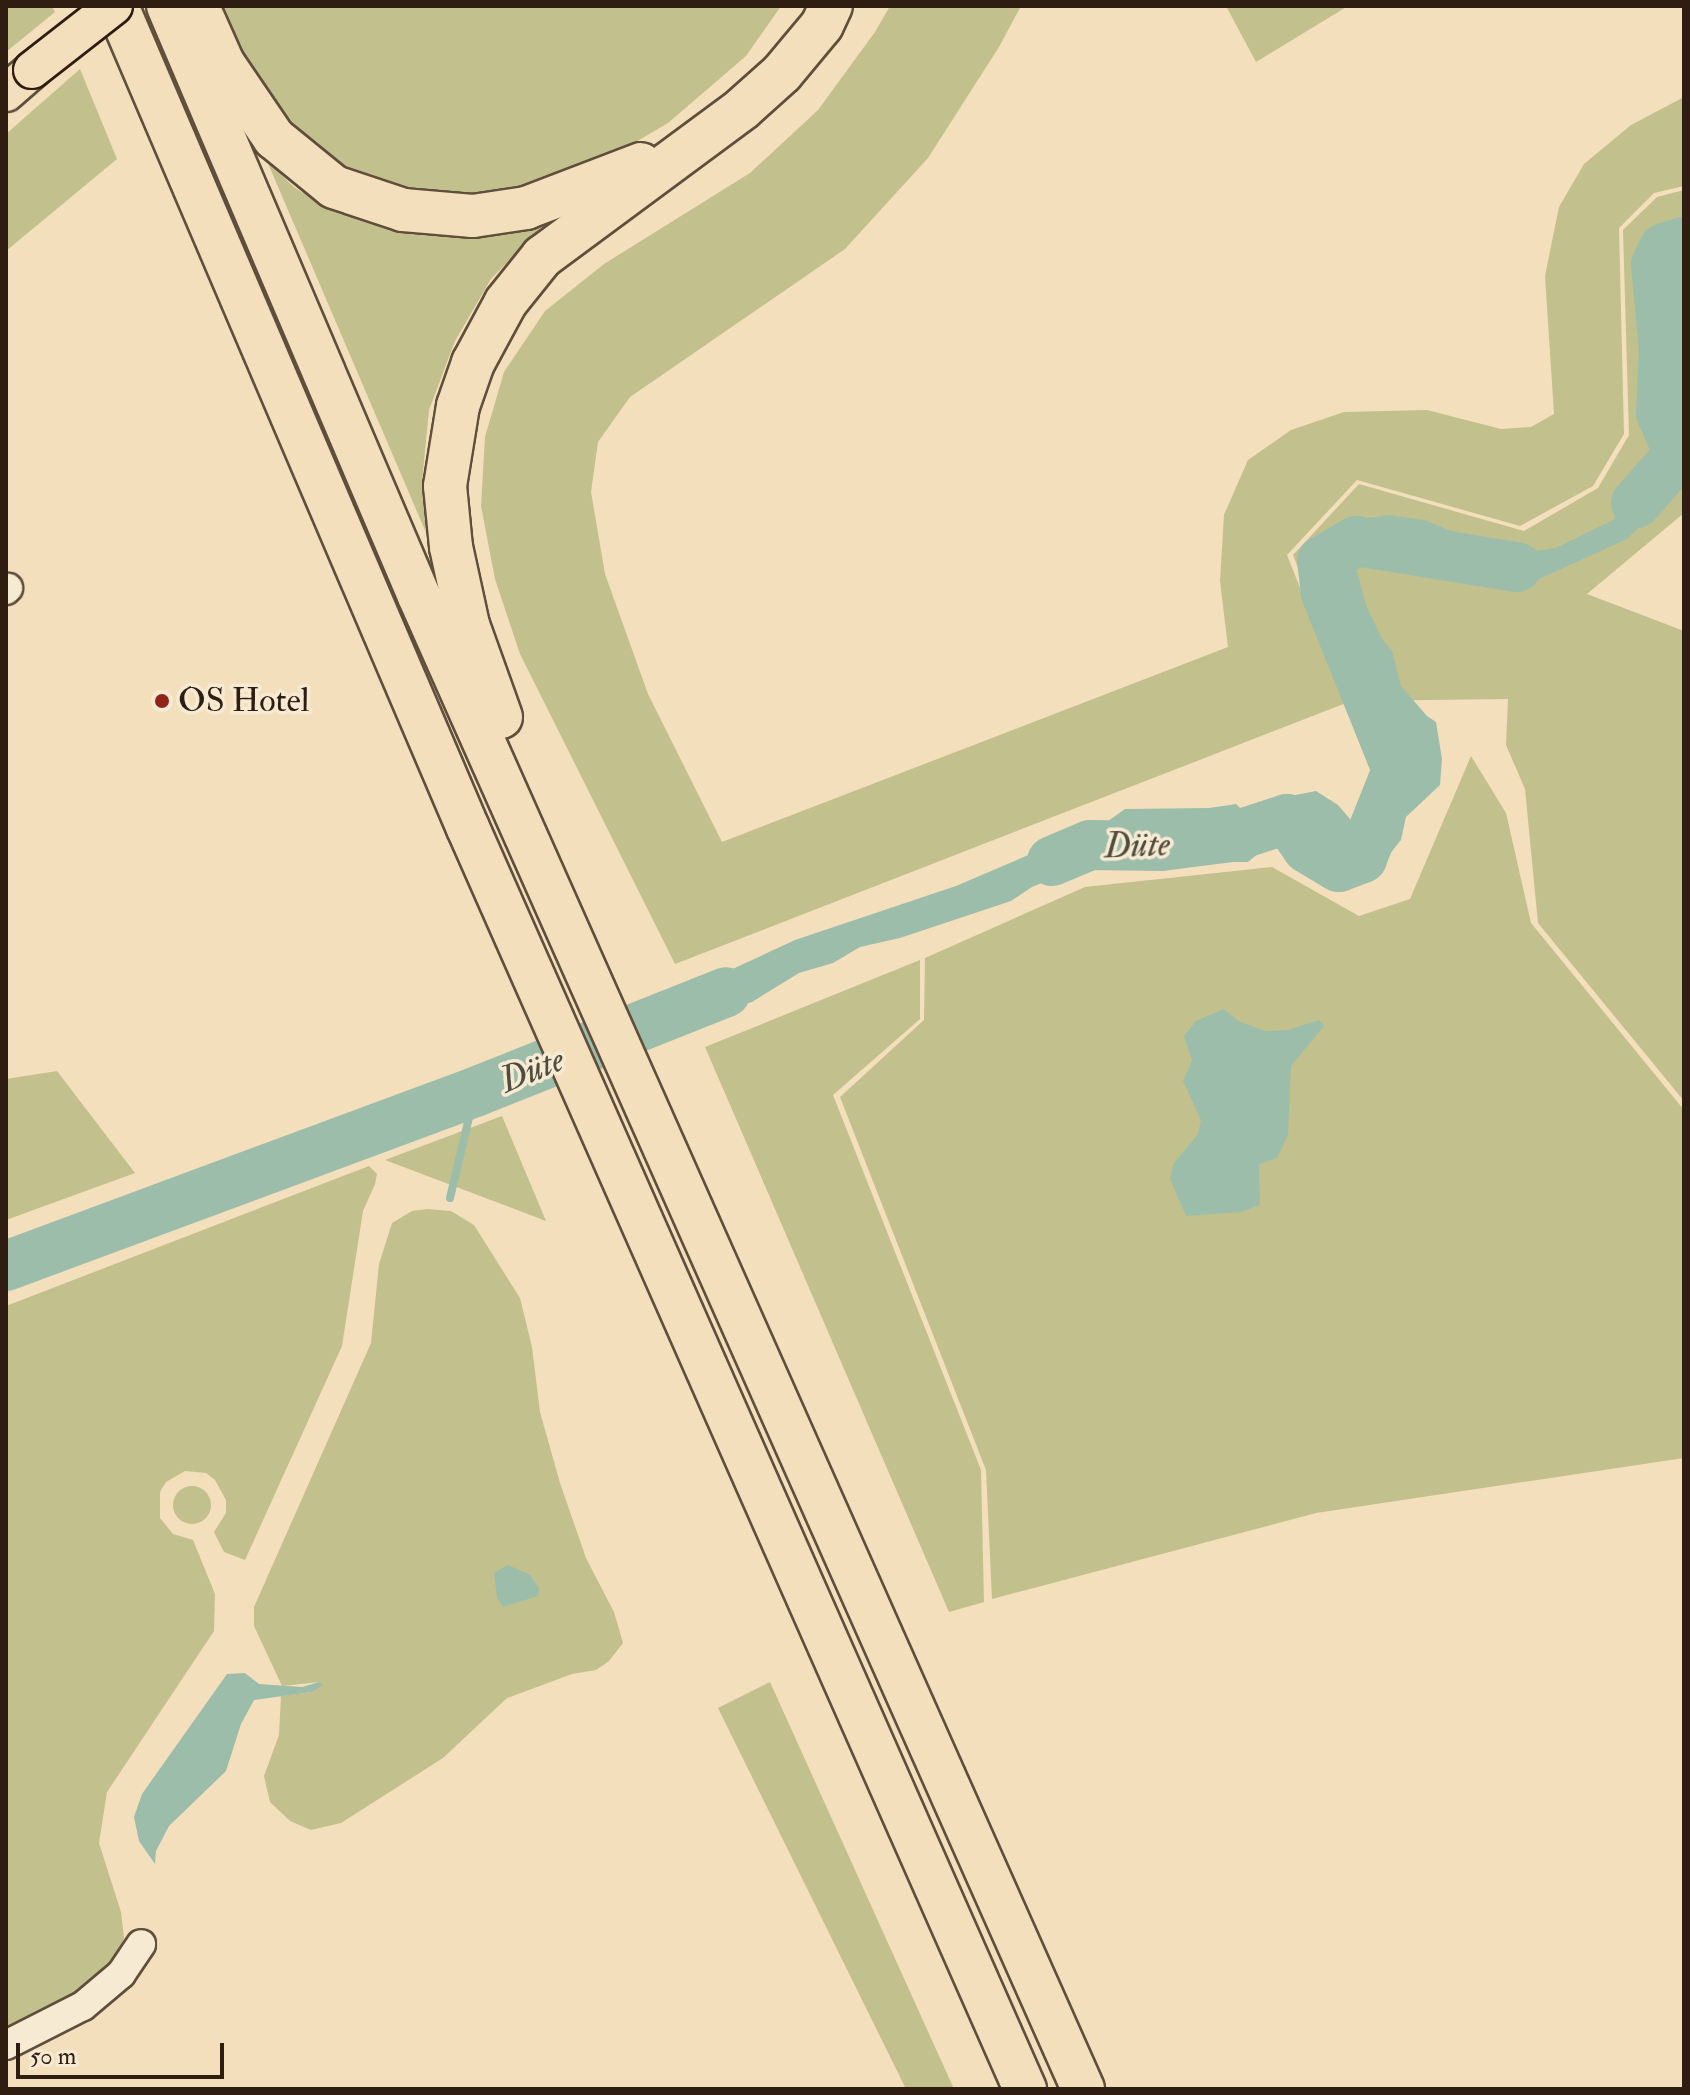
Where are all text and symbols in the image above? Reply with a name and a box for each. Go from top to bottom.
place label: OS Hotel [178,681,309,721]
marker: OS Hotel [153,692,171,710]
water label: Düte [1103,822,1171,868]
water label: Düte [493,1038,571,1102]
scale bar [20,2027,228,2077]
text: 50 m [30,2041,76,2072]

